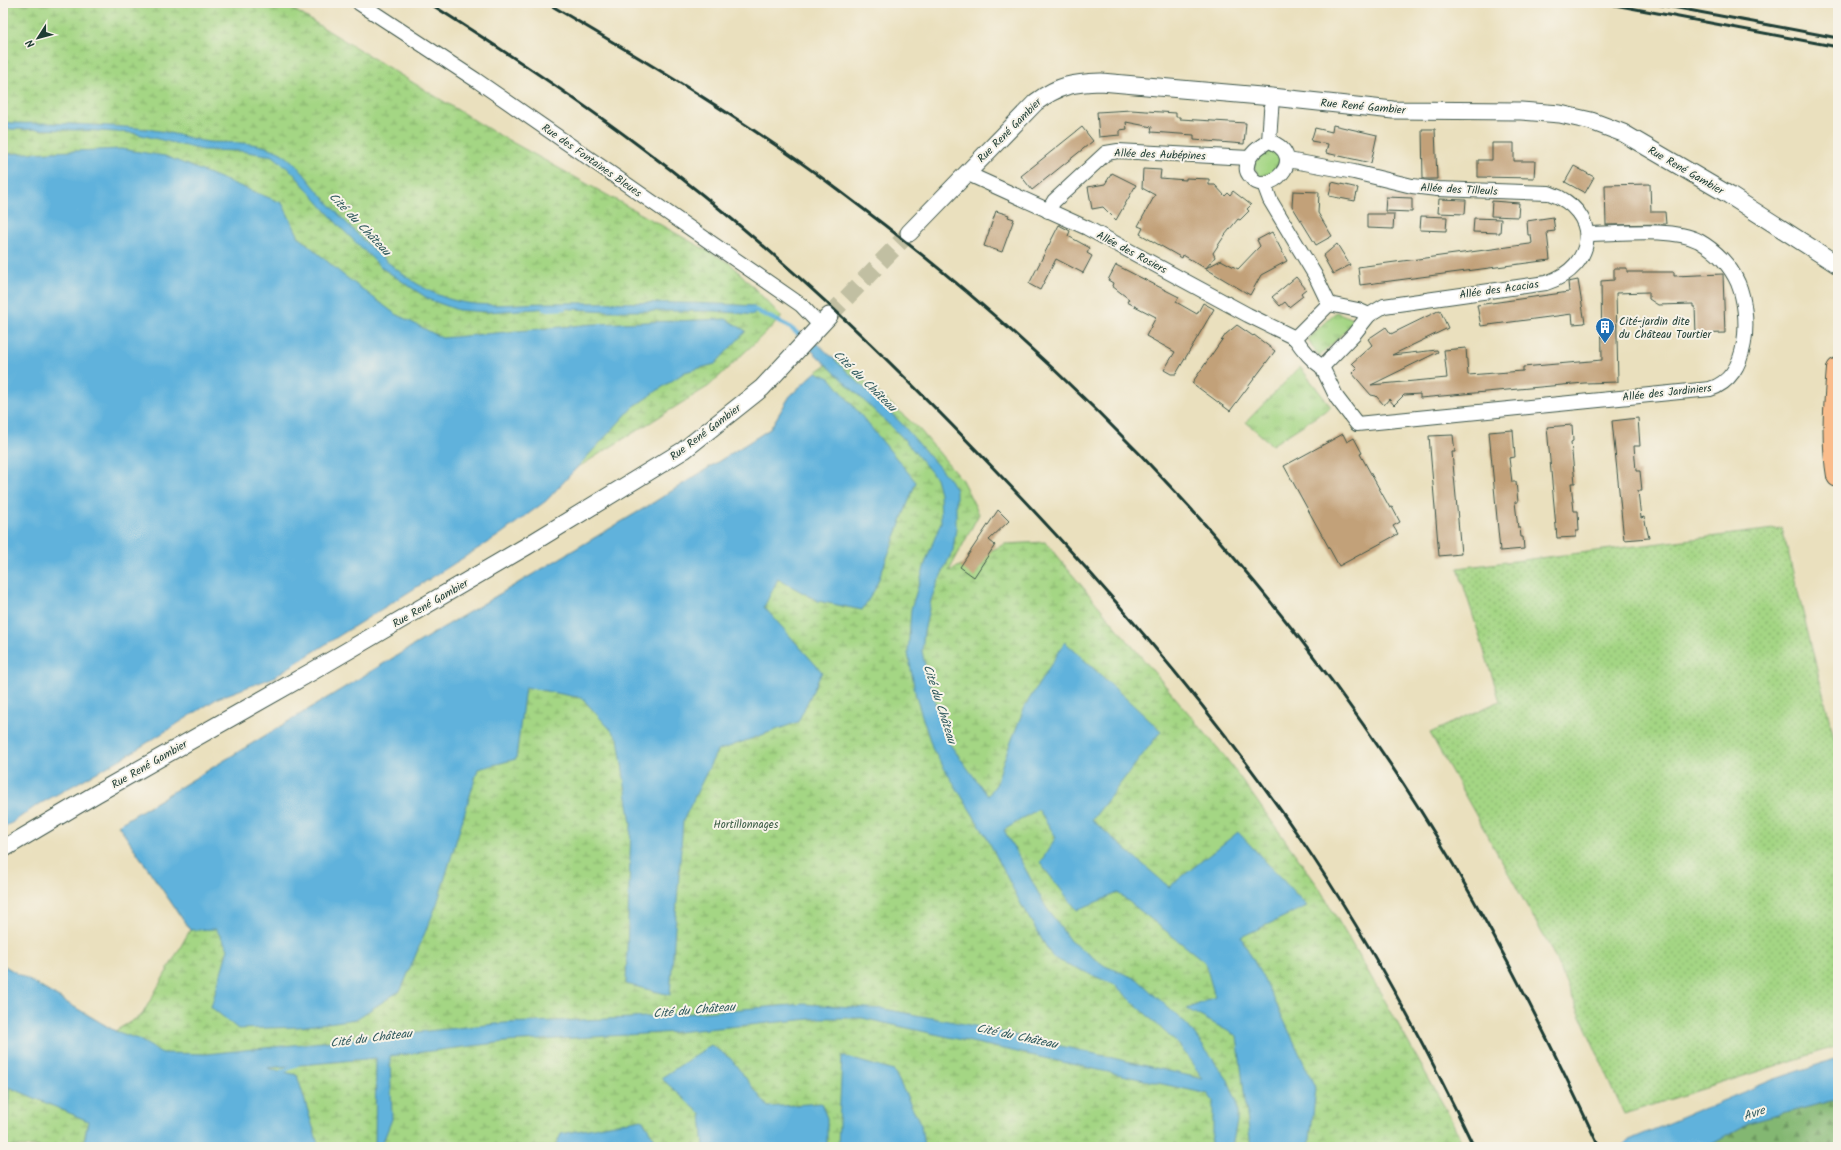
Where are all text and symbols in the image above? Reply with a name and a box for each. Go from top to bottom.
north arrow [18,18,58,58]
text: N [21,35,40,51]
street label: Rue René Gambier [973,93,1047,167]
street label: Rue René Gambier [1320,94,1407,120]
street label: Rue des Fontaines Bleues [538,119,645,202]
street label: Rue René Gambier [1644,142,1728,201]
street label: Allée des Aubépines [1114,144,1206,166]
street label: Allée des Tilleuls [1420,179,1498,201]
water label: Cité du Château [324,188,396,261]
street label: Allée des Rosiers [1093,227,1170,279]
street label: Allée des Acacias [1458,275,1540,304]
place label: Cité-jardin dite du Château Tourtier [1619,313,1713,344]
building icon: Cité-jardin dite du Château Tourtier [1594,316,1616,344]
water label: Cité du Château [829,346,902,418]
street label: Allée des Jardiniers [1622,379,1713,407]
street label: Rue René Gambier [666,399,746,466]
street label: Rue René Gambier [389,574,473,633]
water label: Cité du Château [918,662,962,747]
street label: Rue René Gambier [108,735,192,794]
park label: Hortillonnages [714,816,779,834]
water label: Cité du Château [652,997,737,1024]
water label: Cité du Château [975,1019,1060,1055]
water label: Cité du Château [329,1024,414,1053]
water label: Avre [1741,1100,1769,1126]

